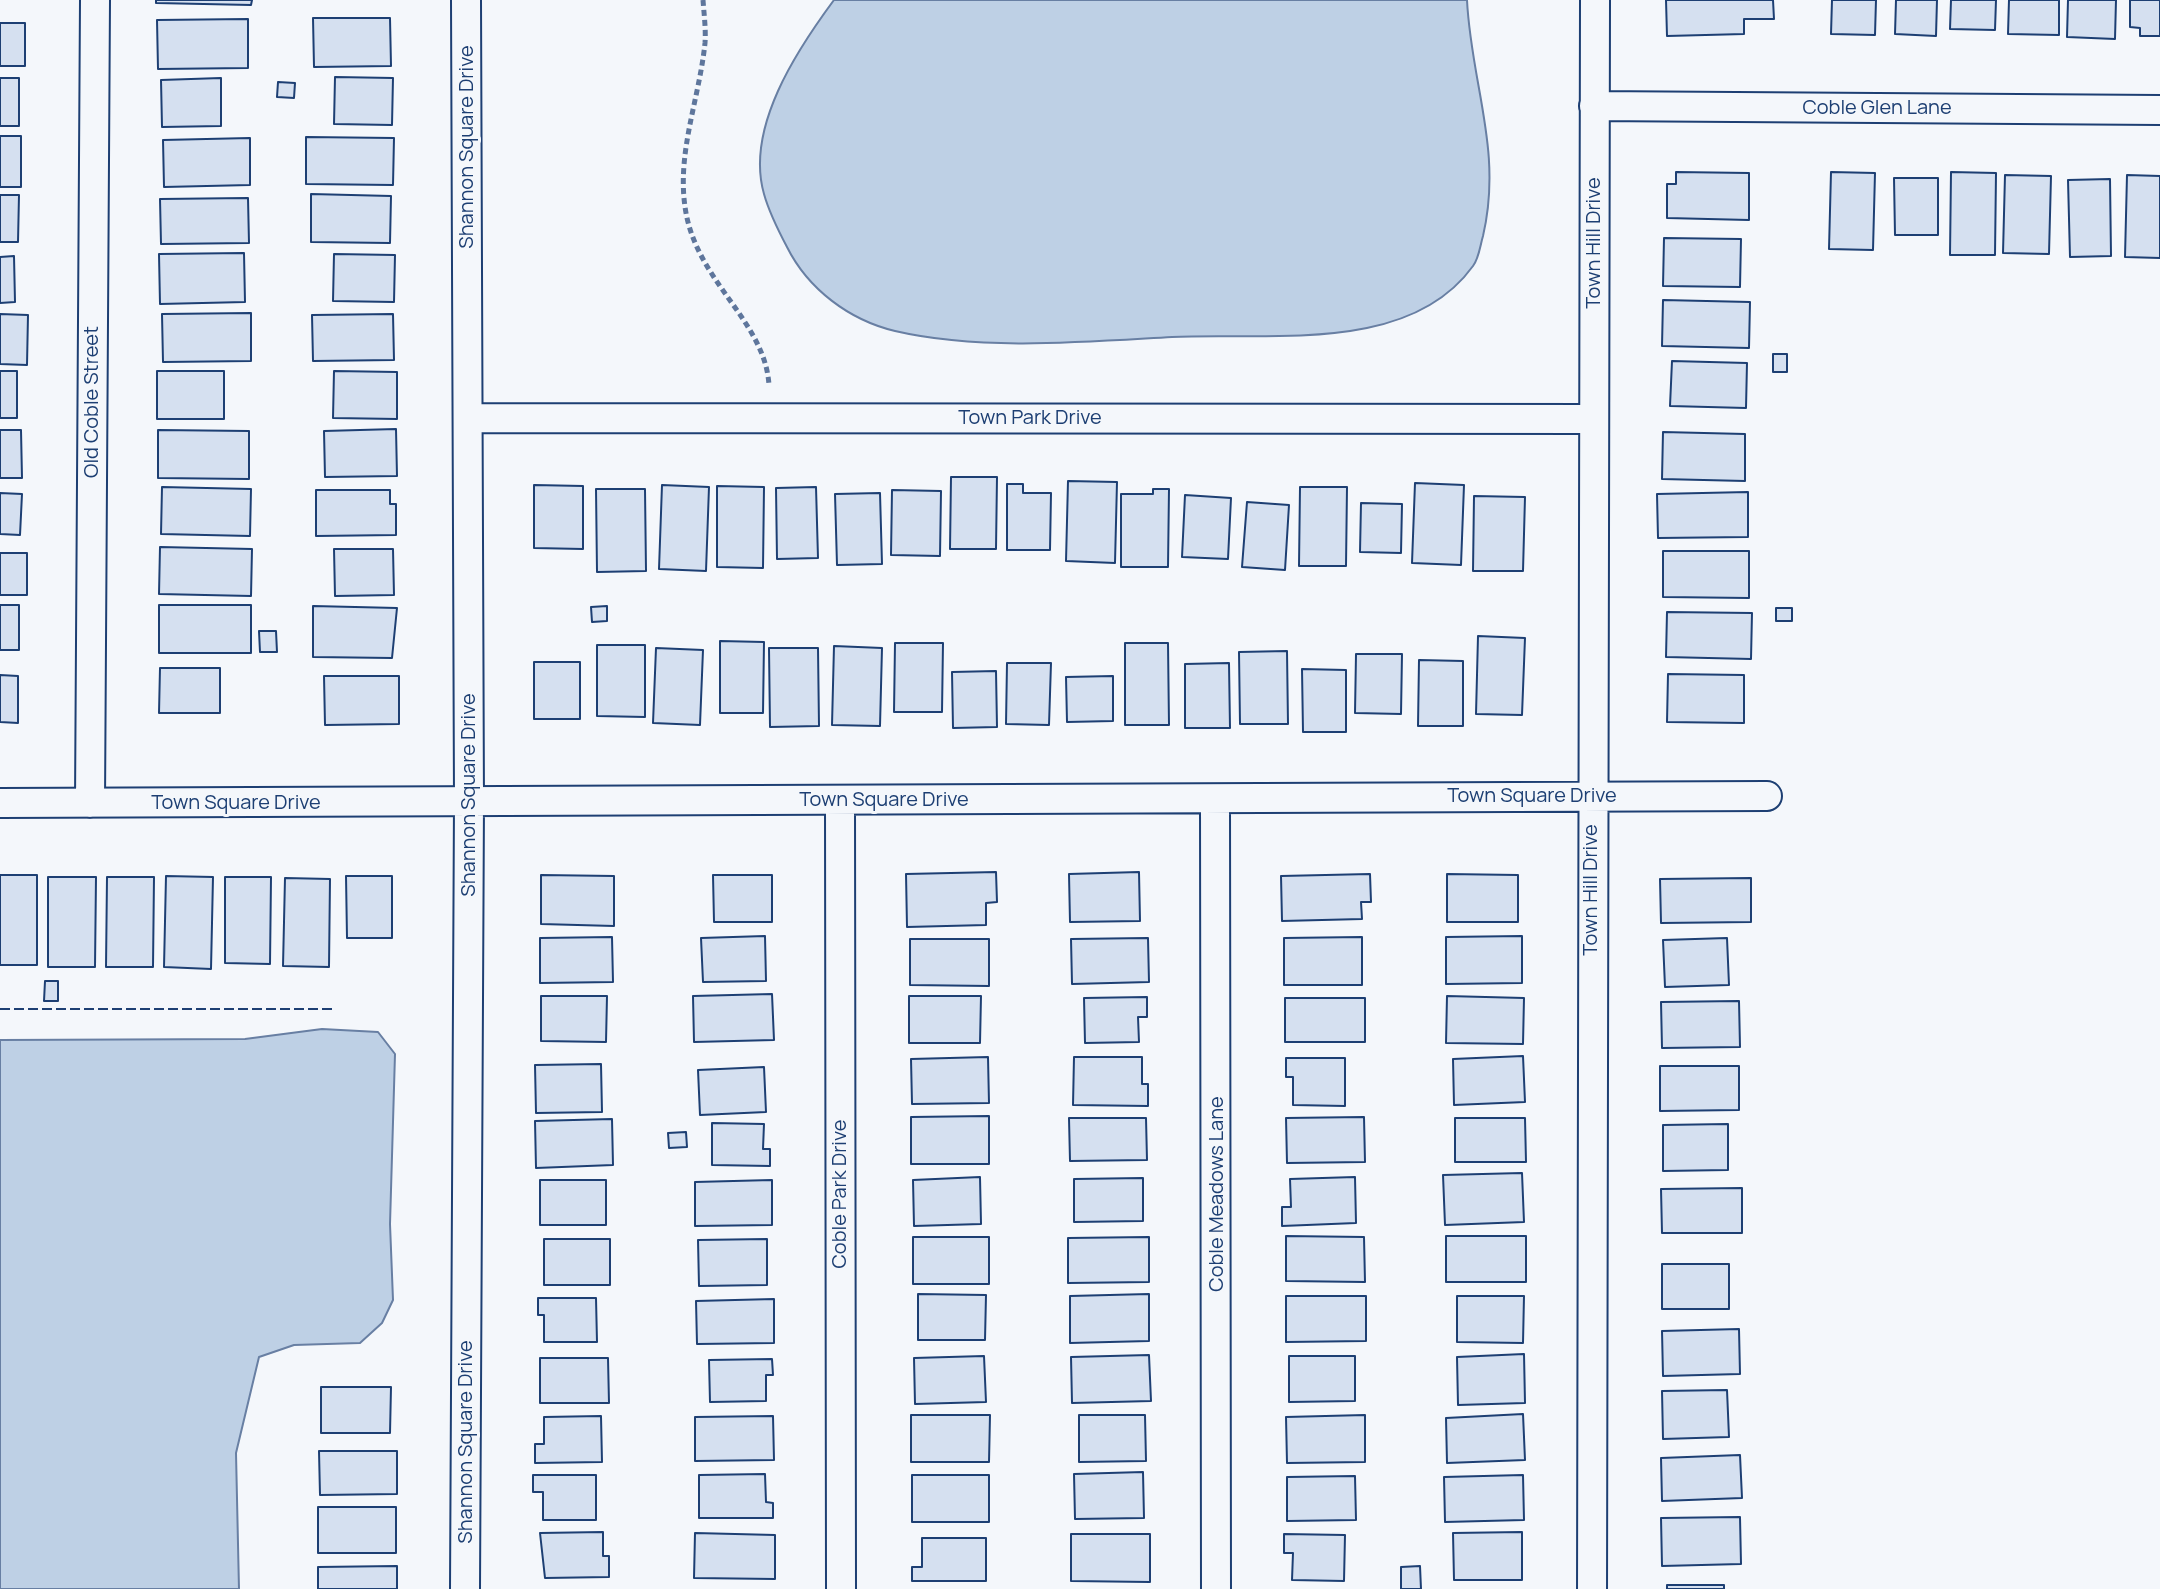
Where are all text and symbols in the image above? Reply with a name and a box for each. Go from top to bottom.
street label: Shannon Square Drive [455,45,479,249]
street label: Coble Glen Lane [1802,96,1952,120]
street label: Town Hill Drive [1582,177,1606,309]
street label: Old Coble Street [80,326,104,478]
street label: Town Park Drive [958,406,1102,430]
street label: Shannon Square Drive [457,693,481,897]
street label: Town Square Drive [1447,784,1617,808]
street label: Town Square Drive [799,788,969,812]
street label: Town Square Drive [151,791,321,815]
street label: Town Hill Drive [1579,824,1603,956]
street label: Coble Meadows Lane [1205,1096,1229,1292]
street label: Coble Park Drive [828,1120,852,1268]
street label: Shannon Square Drive [454,1340,478,1544]

